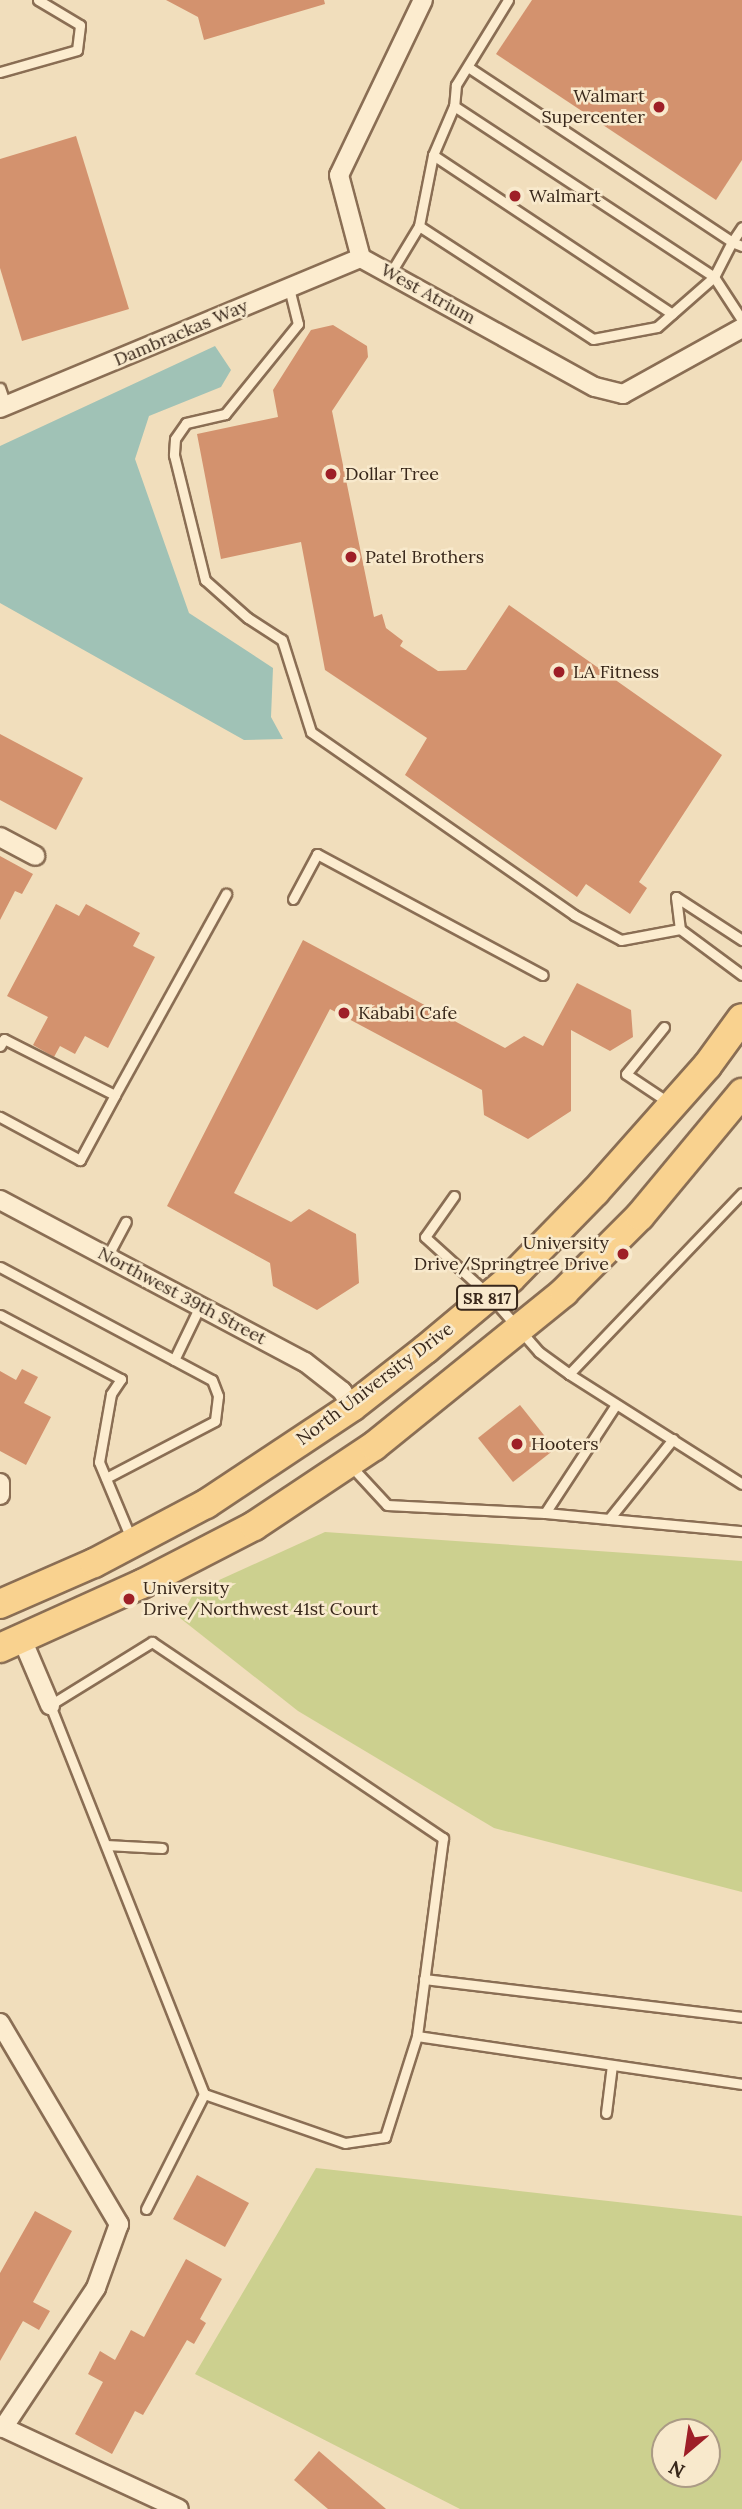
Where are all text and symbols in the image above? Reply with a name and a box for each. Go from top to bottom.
place label: Walmart Supercenter [541,86,645,128]
marker: Walmart Supercenter [651,99,667,115]
place label: Walmart [529,185,601,207]
marker: Walmart [507,188,523,204]
street label: West Atrium [377,259,479,329]
street label: Dambrackas Way [111,295,251,371]
place label: Dollar Tree [345,463,439,485]
marker: Dollar Tree [323,466,339,482]
place label: Patel Brothers [365,546,484,568]
marker: Patel Brothers [343,549,359,565]
place label: LA Fitness [573,661,659,683]
marker: LA Fitness [551,664,567,680]
place label: Kababi Cafe [358,1002,457,1024]
marker: Kababi Cafe [336,1005,352,1021]
place label: University Drive/Springtree Drive [414,1233,609,1276]
street label: Northwest 39th Street [94,1242,270,1350]
marker: University Drive/Springtree Drive [615,1246,631,1262]
road number: SR 817 [456,1286,518,1310]
street label: North University Drive [292,1318,458,1450]
place label: Hooters [531,1433,599,1455]
marker: Hooters [509,1436,525,1452]
place label: University Drive/Northwest 41st Court [143,1578,378,1620]
marker: University Drive/Northwest 41st Court [121,1591,137,1607]
north arrow [651,2418,721,2488]
text: N [665,2456,689,2484]

